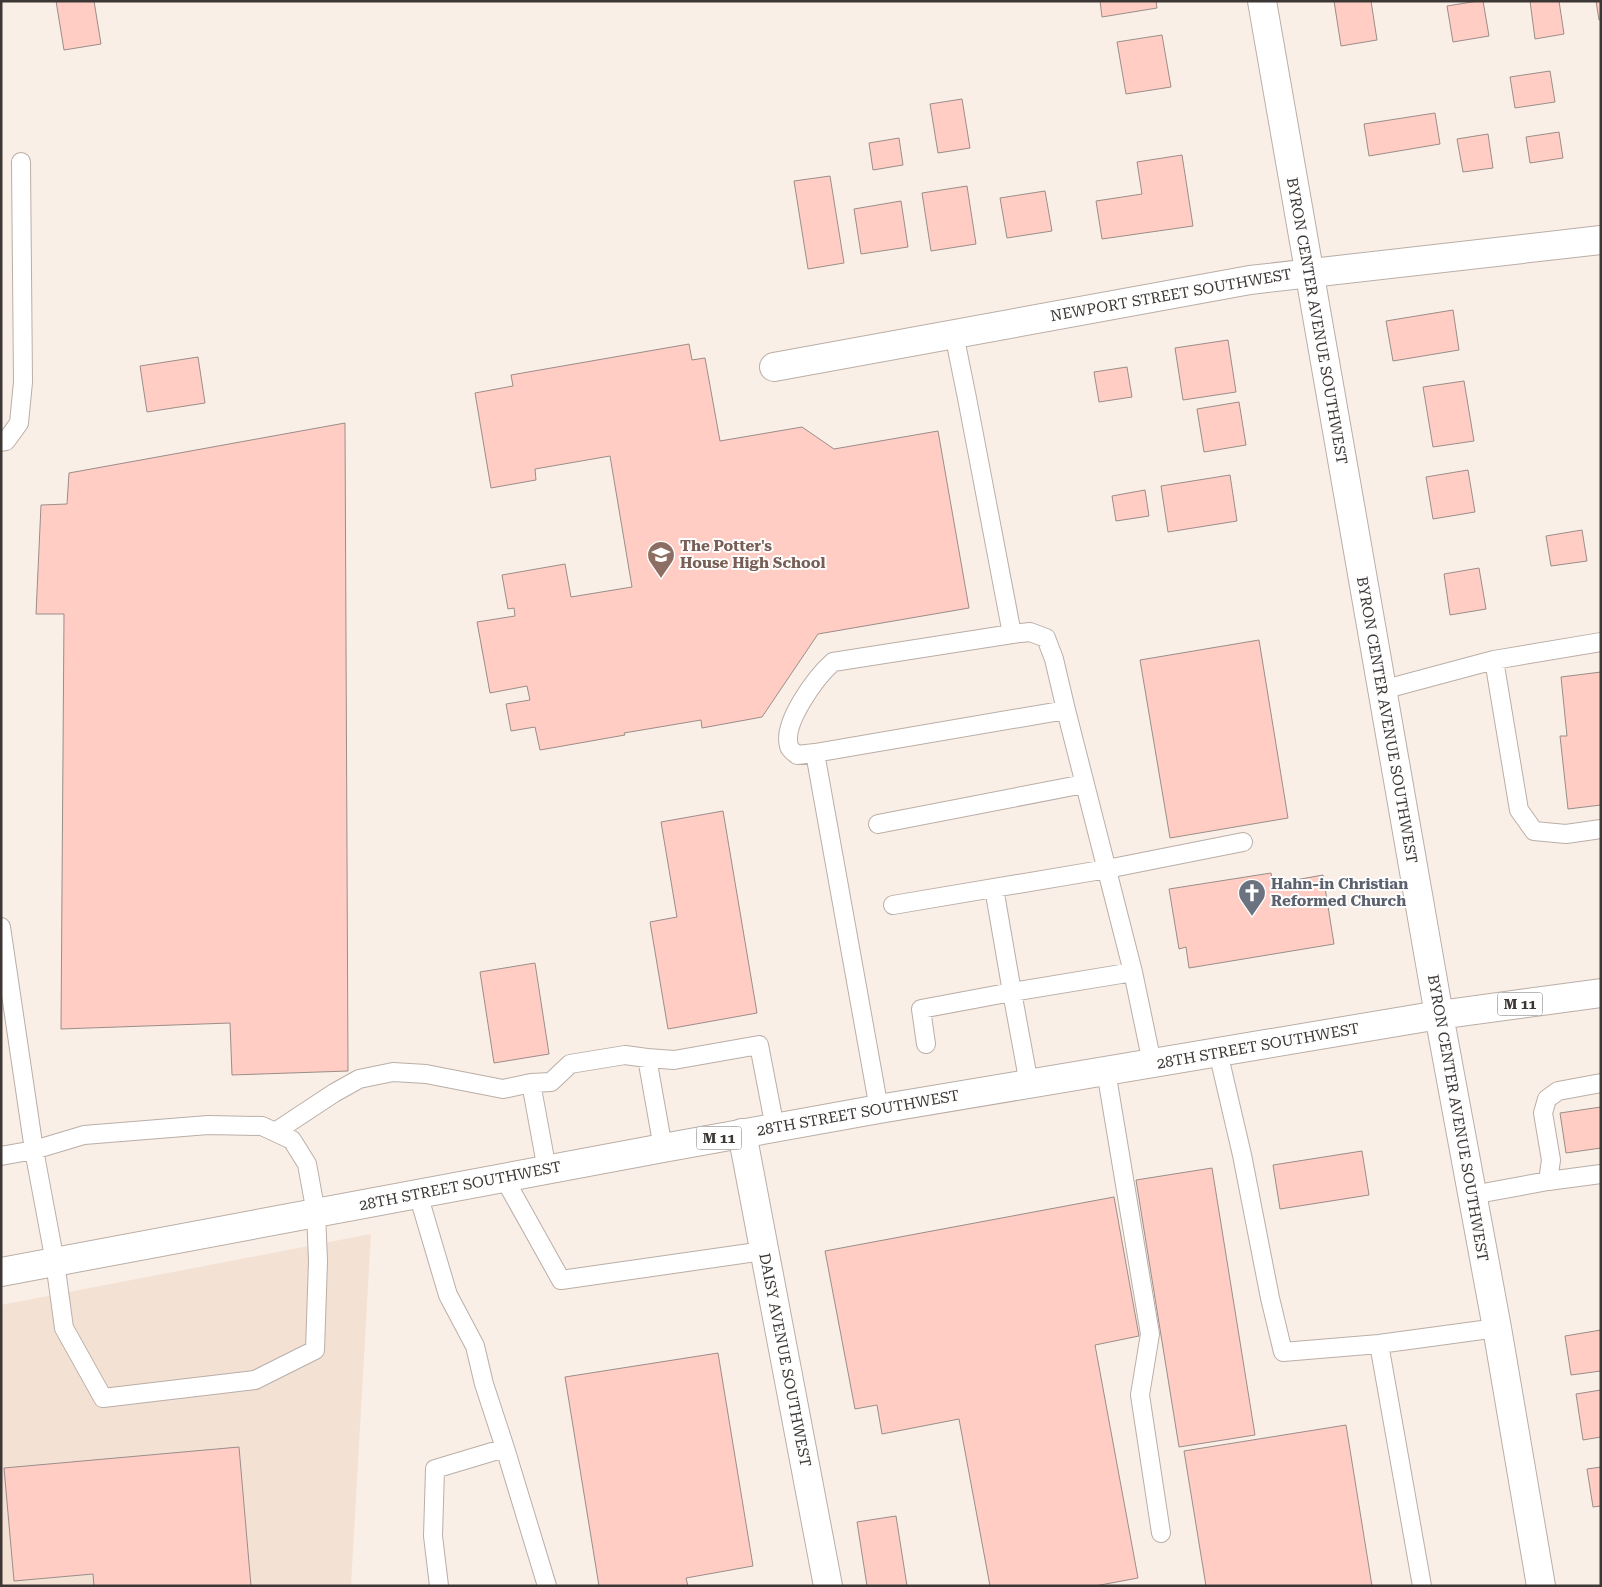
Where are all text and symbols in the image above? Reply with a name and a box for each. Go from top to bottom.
street label: BYRON CENTER AVENUE SOUTHWEST [1283,176,1351,466]
street label: NEWPORT STREET SOUTHWEST [1049,265,1293,325]
place label: The Potter's House High School [680,537,825,572]
school or university icon: The Potter's House High School [646,540,676,579]
street label: BYRON CENTER AVENUE SOUTHWEST [1353,575,1421,865]
place label: Hahn-in Christian Reformed Church [1271,875,1408,910]
church icon: Hahn-in Christian Reformed Church [1237,878,1267,917]
street label: BYRON CENTER AVENUE SOUTHWEST [1424,973,1492,1263]
road number: M 11 [1498,992,1542,1016]
street label: 28TH STREET SOUTHWEST [1155,1019,1361,1073]
street label: 28TH STREET SOUTHWEST [755,1086,961,1140]
road number: M 11 [696,1126,742,1150]
street label: 28TH STREET SOUTHWEST [358,1158,562,1214]
street label: DAISY AVENUE SOUTHWEST [755,1252,815,1468]

